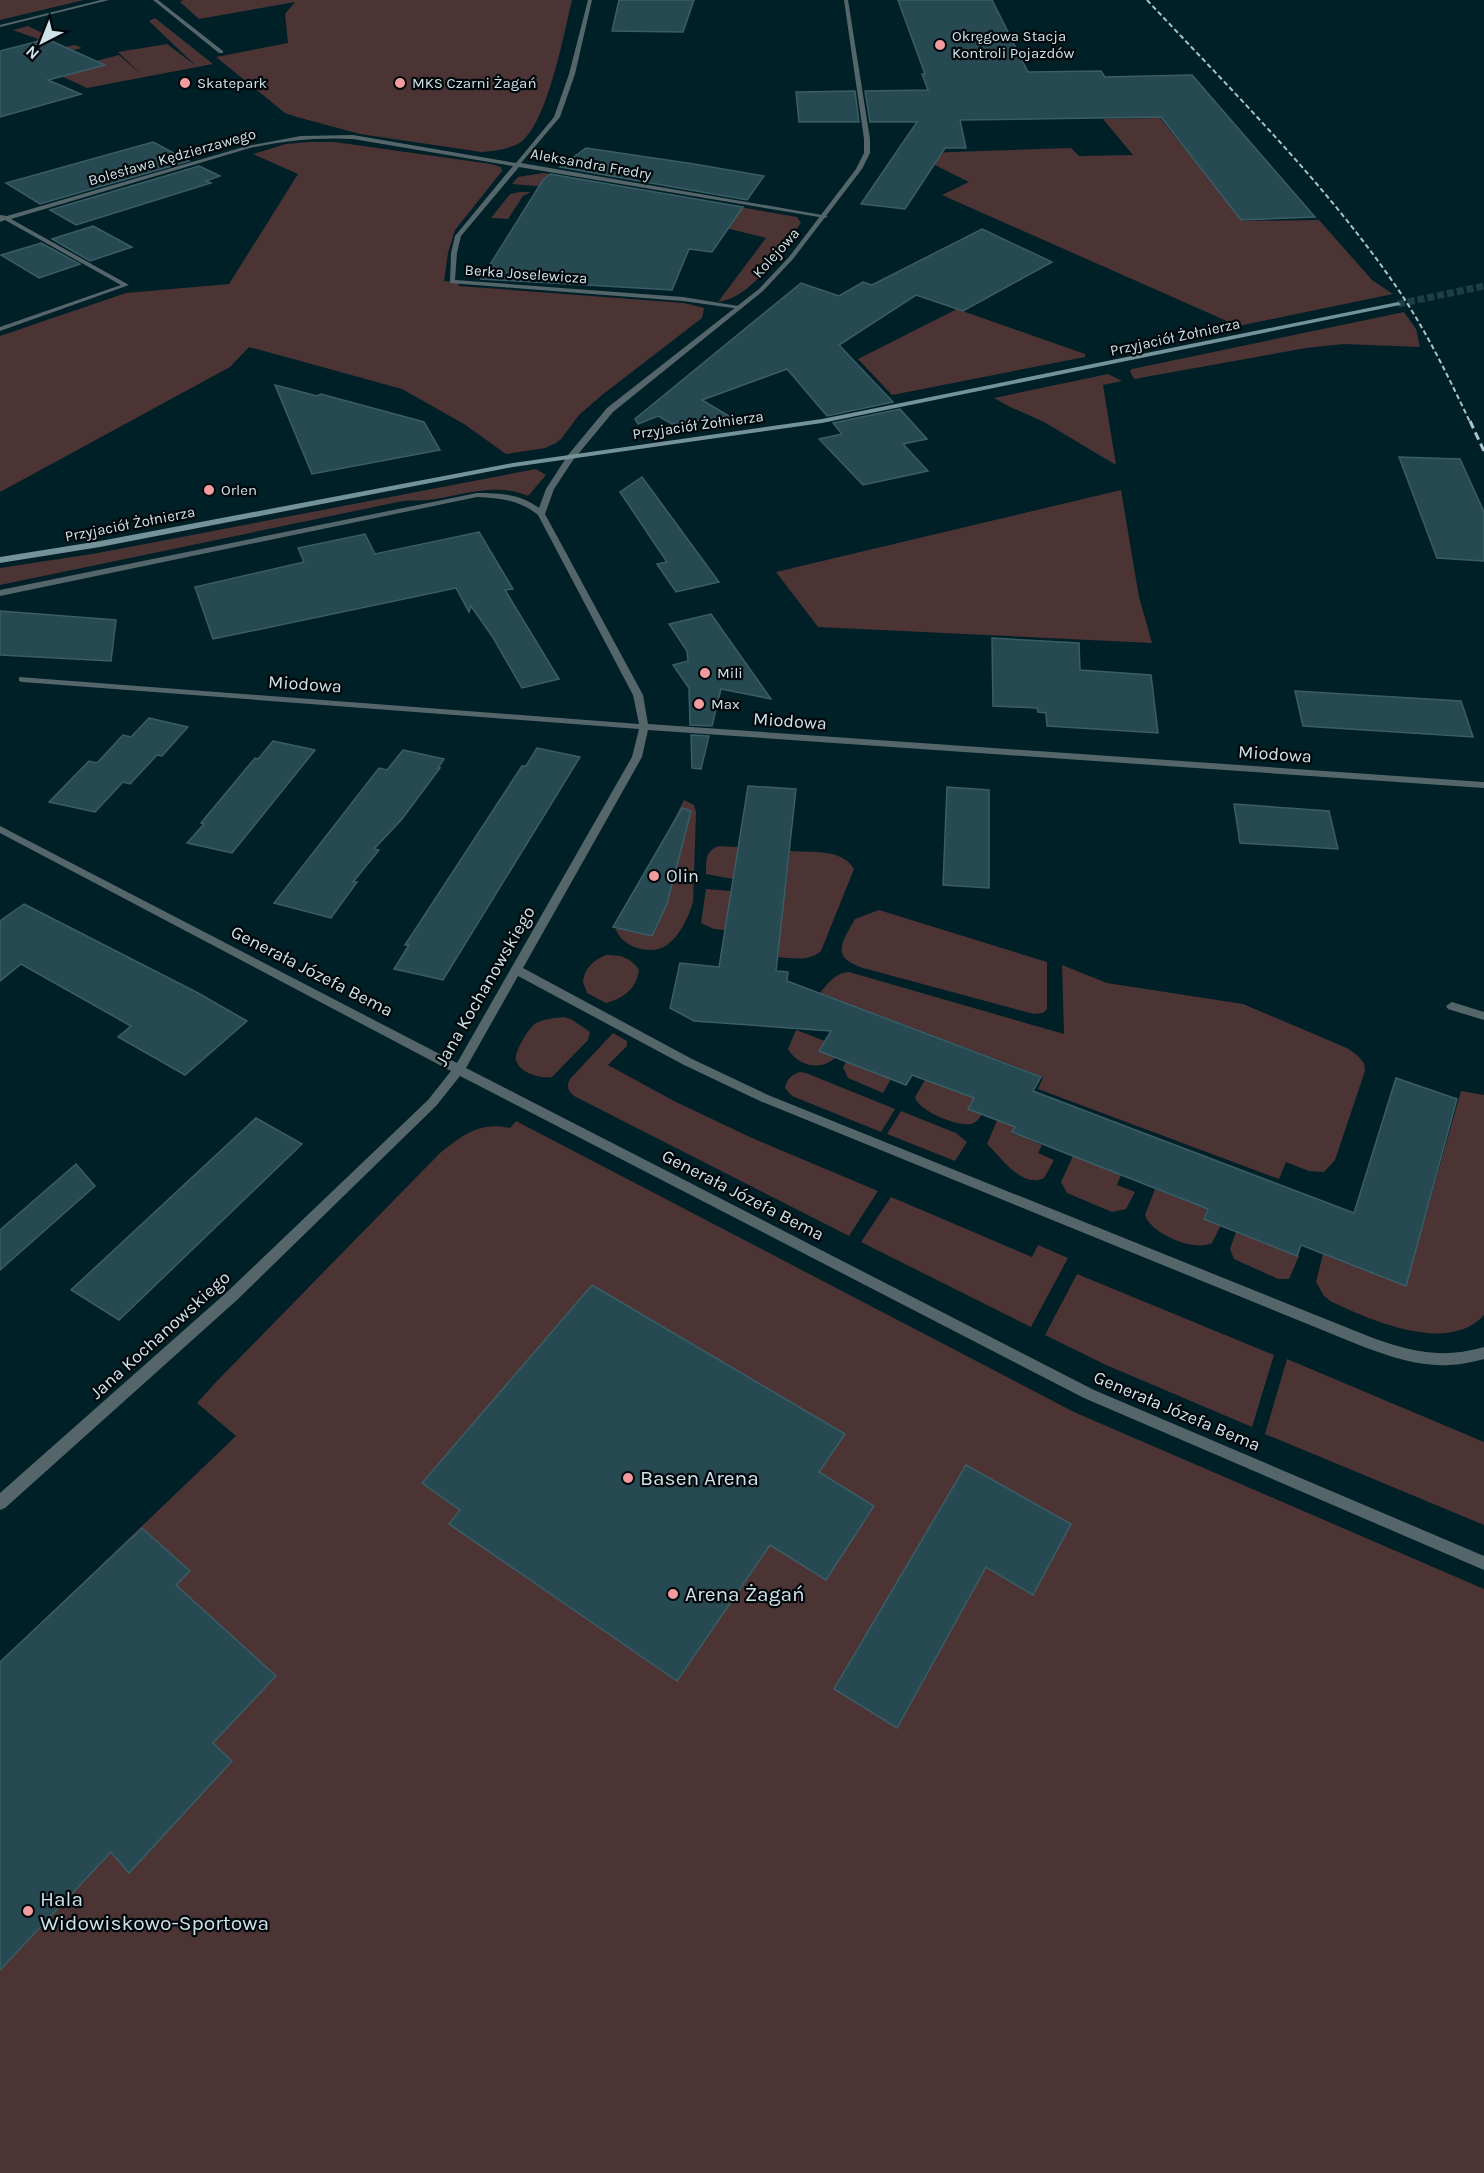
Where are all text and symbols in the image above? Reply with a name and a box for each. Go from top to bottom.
north arrow [12,12,72,72]
place label: Okręgowa Stacja Kontroli Pojazdów [952,27,1075,62]
marker: Okręgowa Stacja Kontroli Pojazdów [933,38,947,52]
text: N [22,42,43,64]
place label: Skatepark [197,74,267,92]
place label: MKS Czarni Żagań [412,74,536,92]
marker: Skatepark [178,76,192,90]
marker: MKS Czarni Żagań [393,76,407,90]
street label: Bolesława Kędzierzawego [86,124,258,190]
street label: Aleksandra Fredry [529,144,653,184]
street label: Kolejowa [749,224,803,282]
street label: Berka Joselewicza [464,261,588,287]
street label: Przyjaciół Żołnierza [1108,314,1242,360]
street label: Przyjaciół Żołnierza [631,407,765,443]
place label: Orlen [221,481,257,499]
marker: Orlen [202,483,216,497]
street label: Przyjaciół Żołnierza [63,503,197,545]
place label: Mili [717,664,743,682]
marker: Mili [698,666,712,680]
street label: Miodowa [267,670,343,698]
place label: Max [711,695,740,713]
marker: Max [692,697,706,711]
street label: Miodowa [752,707,828,735]
street label: Miodowa [1237,740,1313,768]
place label: Olin [666,865,699,887]
marker: Olin [647,869,661,883]
street label: Jana Kochanowskiego [430,902,540,1070]
street label: Generała Józefa Bema [227,921,397,1021]
street label: Generała Józefa Bema [658,1145,828,1245]
street label: Jana Kochanowskiego [85,1266,235,1404]
street label: Generała Józefa Bema [1090,1366,1264,1456]
place label: Basen Arena [640,1466,759,1490]
marker: Basen Arena [621,1471,635,1485]
place label: Arena Żagań [685,1582,805,1606]
marker: Arena Żagań [666,1587,680,1601]
place label: Hala Widowiskowo-Sportowa [40,1887,269,1935]
marker: Hala Widowiskowo-Sportowa [21,1904,35,1918]

